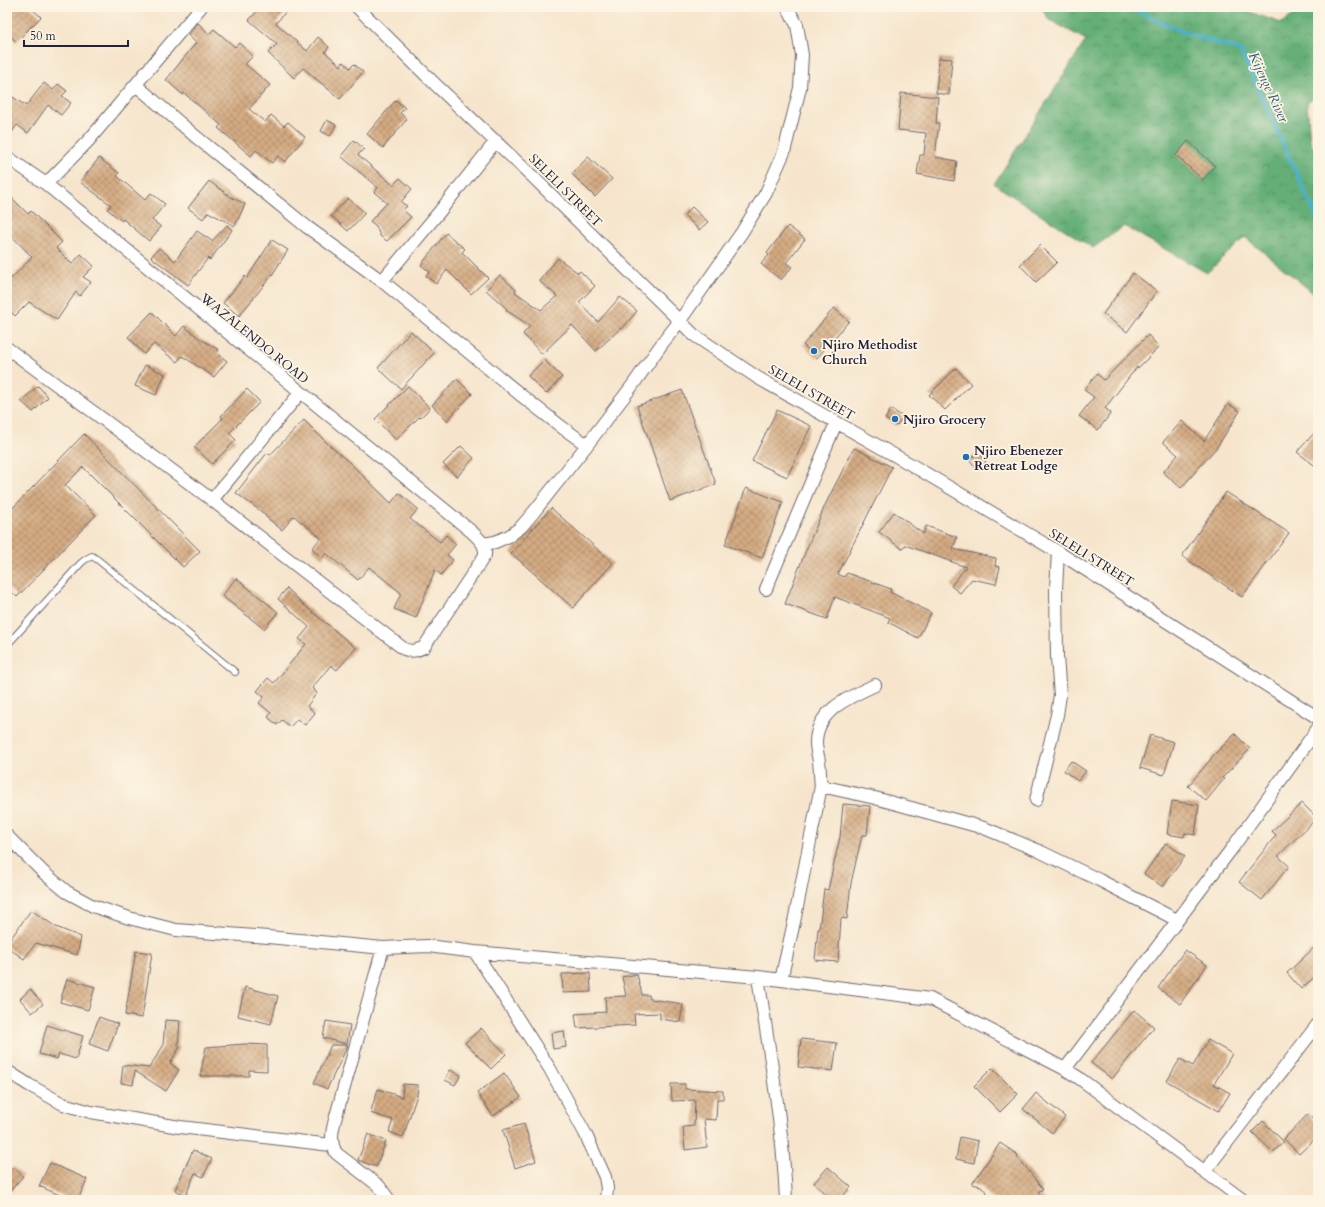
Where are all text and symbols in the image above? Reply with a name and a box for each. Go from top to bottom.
scale bar [24,22,128,48]
text: 50 m [30,28,57,44]
water label: Kijenge River [1244,49,1293,126]
street label: SELELI STREET [525,150,606,232]
street label: WAZALENDO ROAD [196,289,312,388]
place label: Njiro Methodist Church [822,336,918,369]
marker: Njiro Methodist Church [809,346,819,356]
street label: SELELI STREET [765,361,858,425]
place label: Njiro Grocery [903,411,987,429]
marker: Njiro Grocery [890,414,900,424]
place label: Njiro Ebenezer Retreat Lodge [974,442,1064,475]
marker: Njiro Ebenezer Retreat Lodge [961,452,971,462]
street label: SELELI STREET [1046,525,1138,591]

